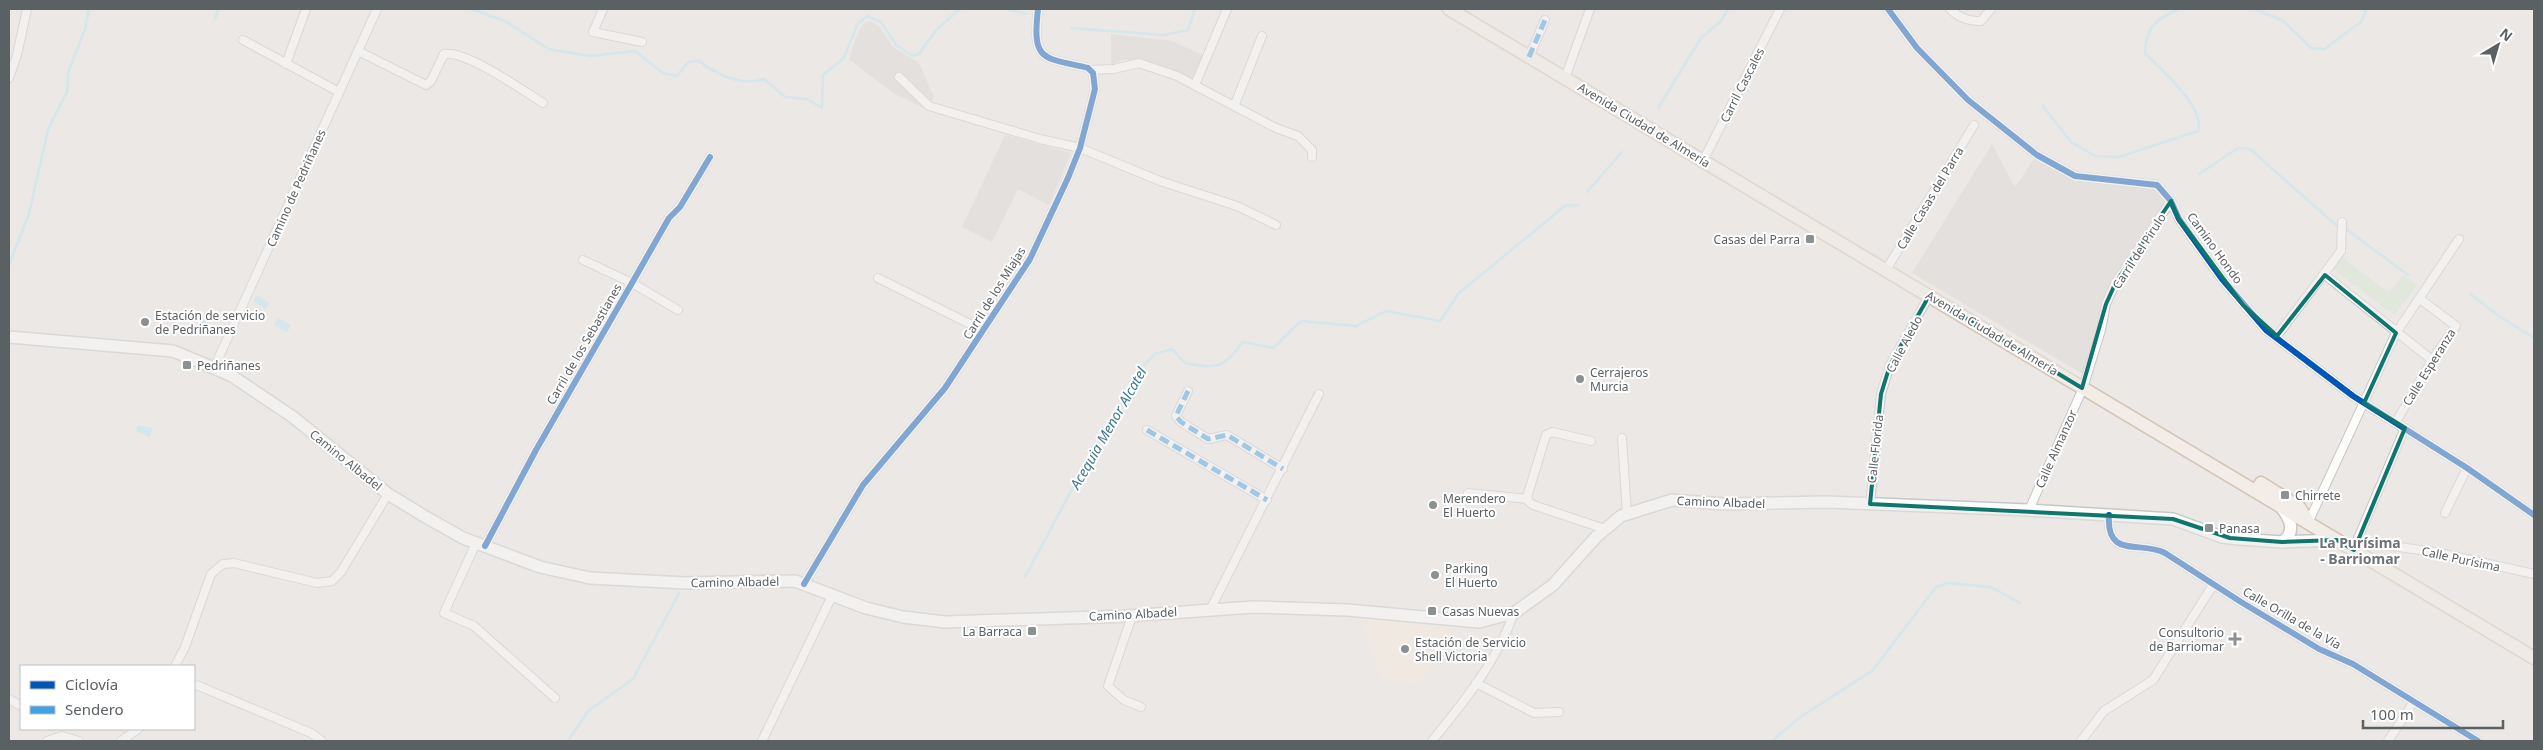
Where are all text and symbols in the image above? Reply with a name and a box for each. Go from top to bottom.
north arrow [2473,20,2523,70]
text: N [2496,23,2517,45]
street label: Carril Cascales [1716,45,1768,125]
street label: Avenida Ciudad de Almería [1575,79,1713,171]
street label: Camino de Pedriñanes [262,126,330,250]
street label: Calle Casas del Parra [1893,144,1967,252]
street label: Camino Hondo [2183,209,2247,287]
street label: Carril del Pirulo [2108,210,2170,292]
place label: Casas del Parra [1714,231,1800,248]
marker: Casas del Parra [1804,233,1816,245]
street label: Carril de los Miajas [959,243,1030,343]
street label: Carril de los Sebastianes [542,280,626,408]
street label: Avenida Ciudad de Almería [1923,287,2061,379]
place label: Estación de servicio de Pedriñanes [155,307,265,338]
street label: Calle Aledo [1882,312,1926,376]
marker: Estación de servicio de Pedriñanes [139,316,151,328]
street label: Calle Esperanza [2398,325,2460,409]
place label: Pedriñanes [197,357,261,374]
marker: Pedriñanes [181,359,193,371]
water label: Acequia Menor Alcatel [1065,363,1151,493]
place label: Cerrajeros Murcia [1590,364,1649,395]
marker: Cerrajeros Murcia [1574,373,1586,385]
street label: Calle Almanzor [2031,407,2081,491]
street label: Calle Florida [1863,414,1887,484]
street label: Camino Albadel [306,426,386,494]
place label: Chirrete [2295,487,2341,504]
marker: Chirrete [2279,489,2291,501]
place label: Merendero El Huerto [1443,490,1506,521]
street label: Camino Albadel [1676,492,1766,512]
marker: Merendero El Huerto [1427,499,1439,511]
place label: Panasa [2219,520,2260,537]
marker: Panasa [2203,522,2215,534]
district label: La Purísima - Barriomar [2319,533,2401,568]
street label: Calle Purísima [2420,542,2502,576]
place label: Parking El Huerto [1445,560,1498,591]
marker: Parking El Huerto [1429,569,1441,581]
street label: Camino Albadel [691,573,779,591]
street label: Calle Orilla de la Vía [2240,583,2344,653]
street label: Camino Albadel [1088,603,1178,625]
place label: Casas Nuevas [1442,603,1520,620]
marker: Casas Nuevas [1426,605,1438,617]
place label: La Barraca [962,623,1022,640]
place label: Consultorio de Barriomar [2149,624,2224,655]
marker: La Barraca [1026,625,1038,637]
marker: Consultorio de Barriomar [2228,632,2242,646]
place label: Estación de Servicio Shell Victoria [1415,634,1526,665]
marker: Estación de Servicio Shell Victoria [1399,643,1411,655]
legend [20,665,195,730]
text: Ciclovía [65,674,118,694]
scale bar [2363,698,2503,730]
text: Sendero [65,699,124,719]
text: 100 m [2370,704,2414,724]

